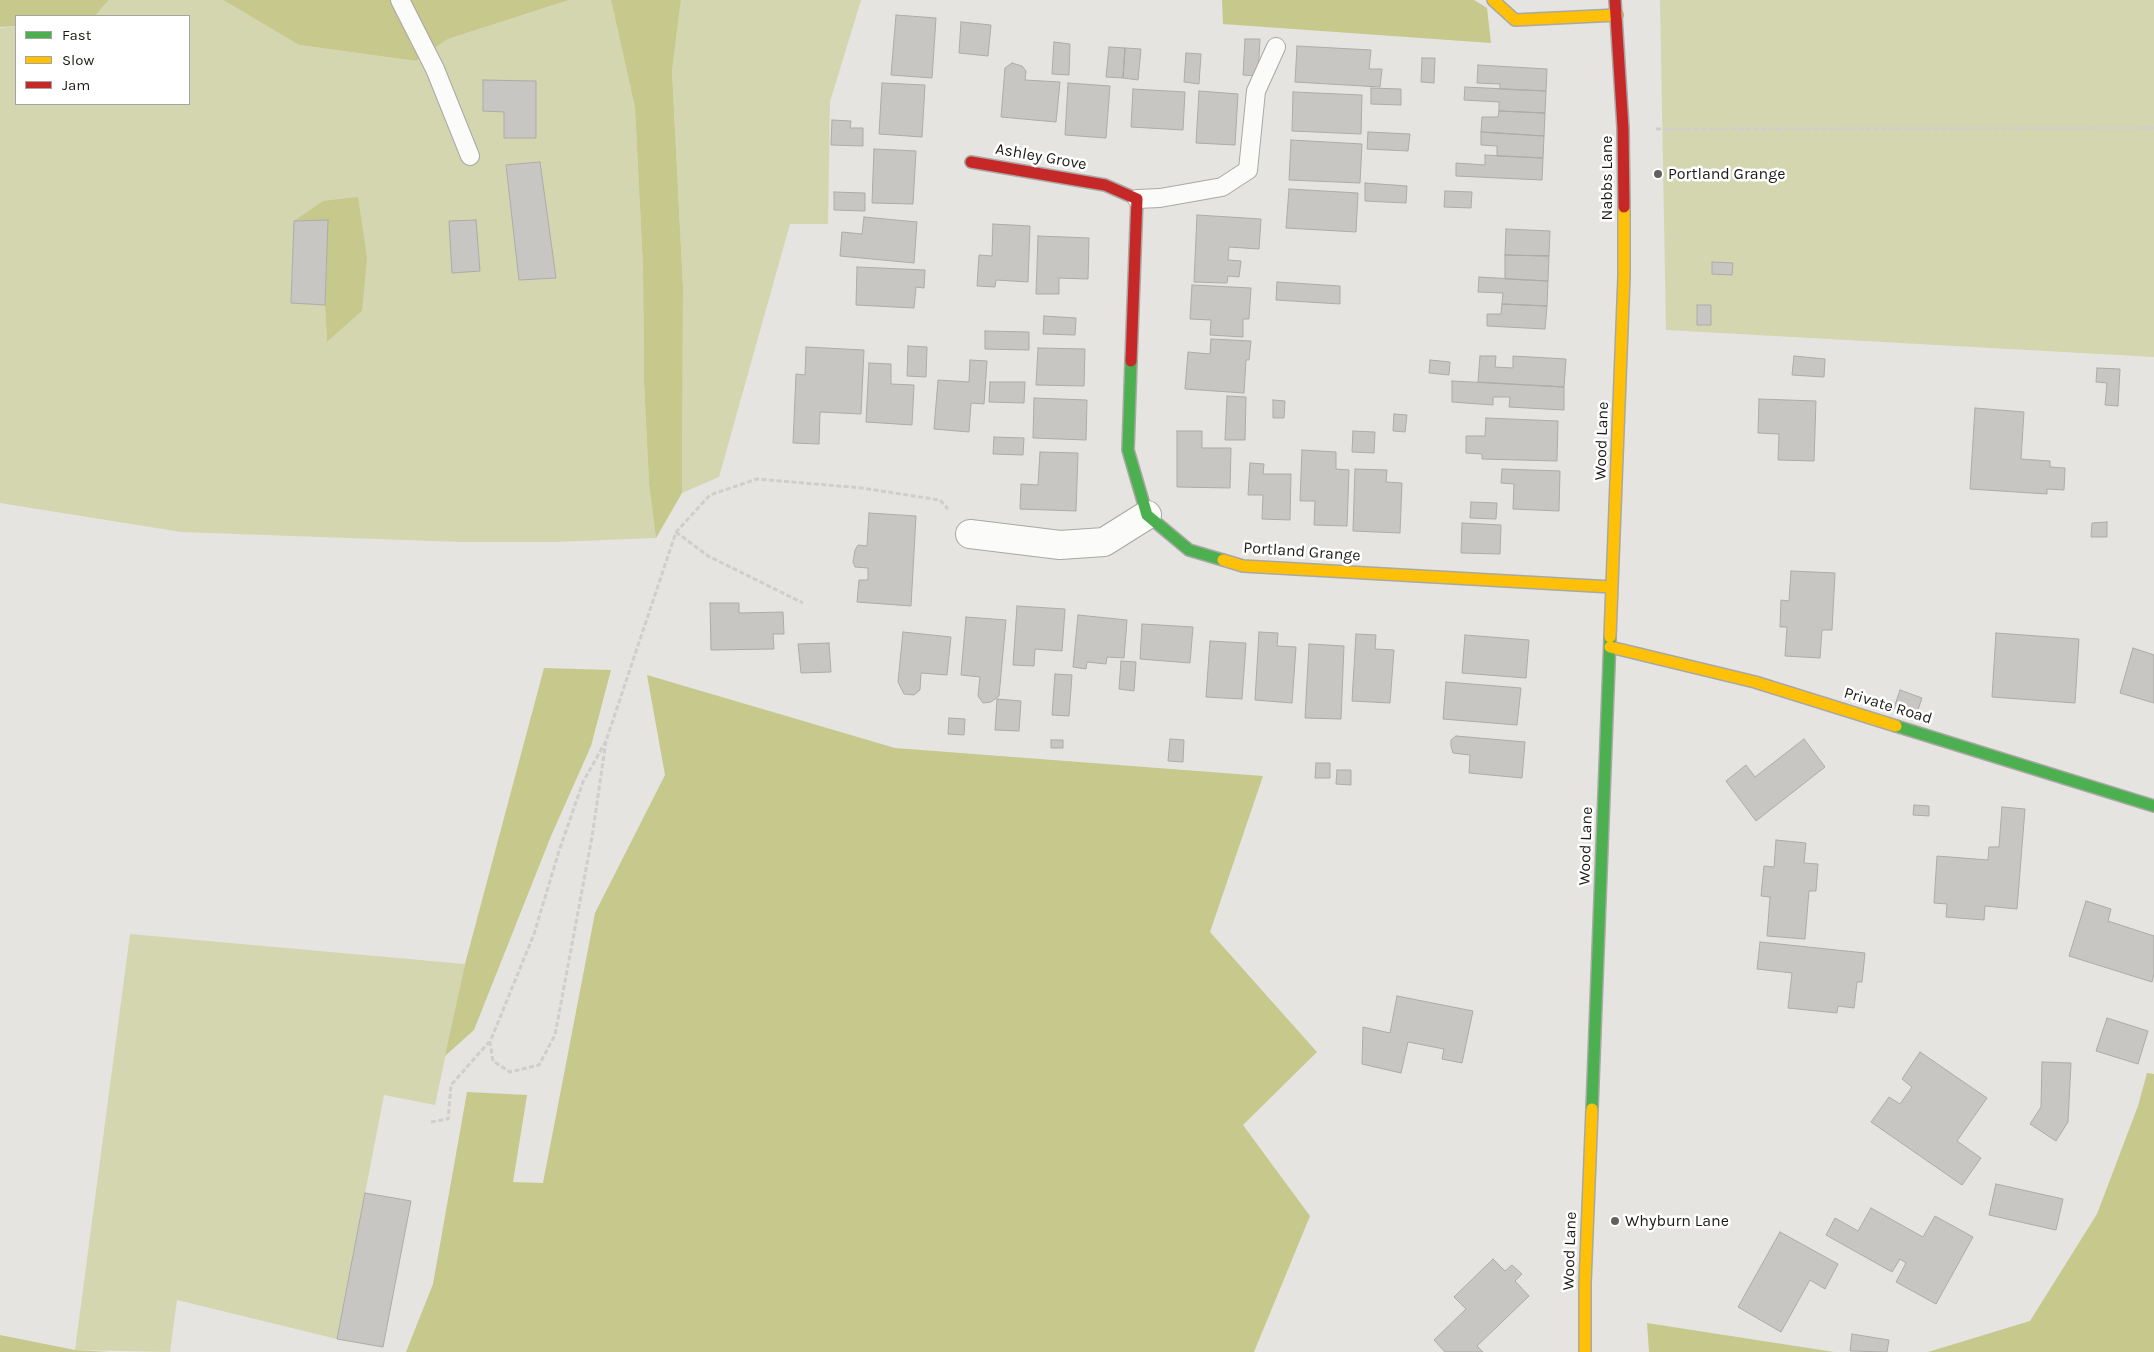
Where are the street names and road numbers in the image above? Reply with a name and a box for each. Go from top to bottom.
street label: Nabbs Lane [1597,135,1617,221]
street label: Ashley Grove [994,140,1088,174]
street label: Wood Lane [1591,401,1613,481]
street label: Portland Grange [1243,538,1361,566]
street label: Private Road [1842,683,1934,729]
street label: Wood Lane [1575,806,1597,886]
street label: Wood Lane [1559,1211,1581,1291]

